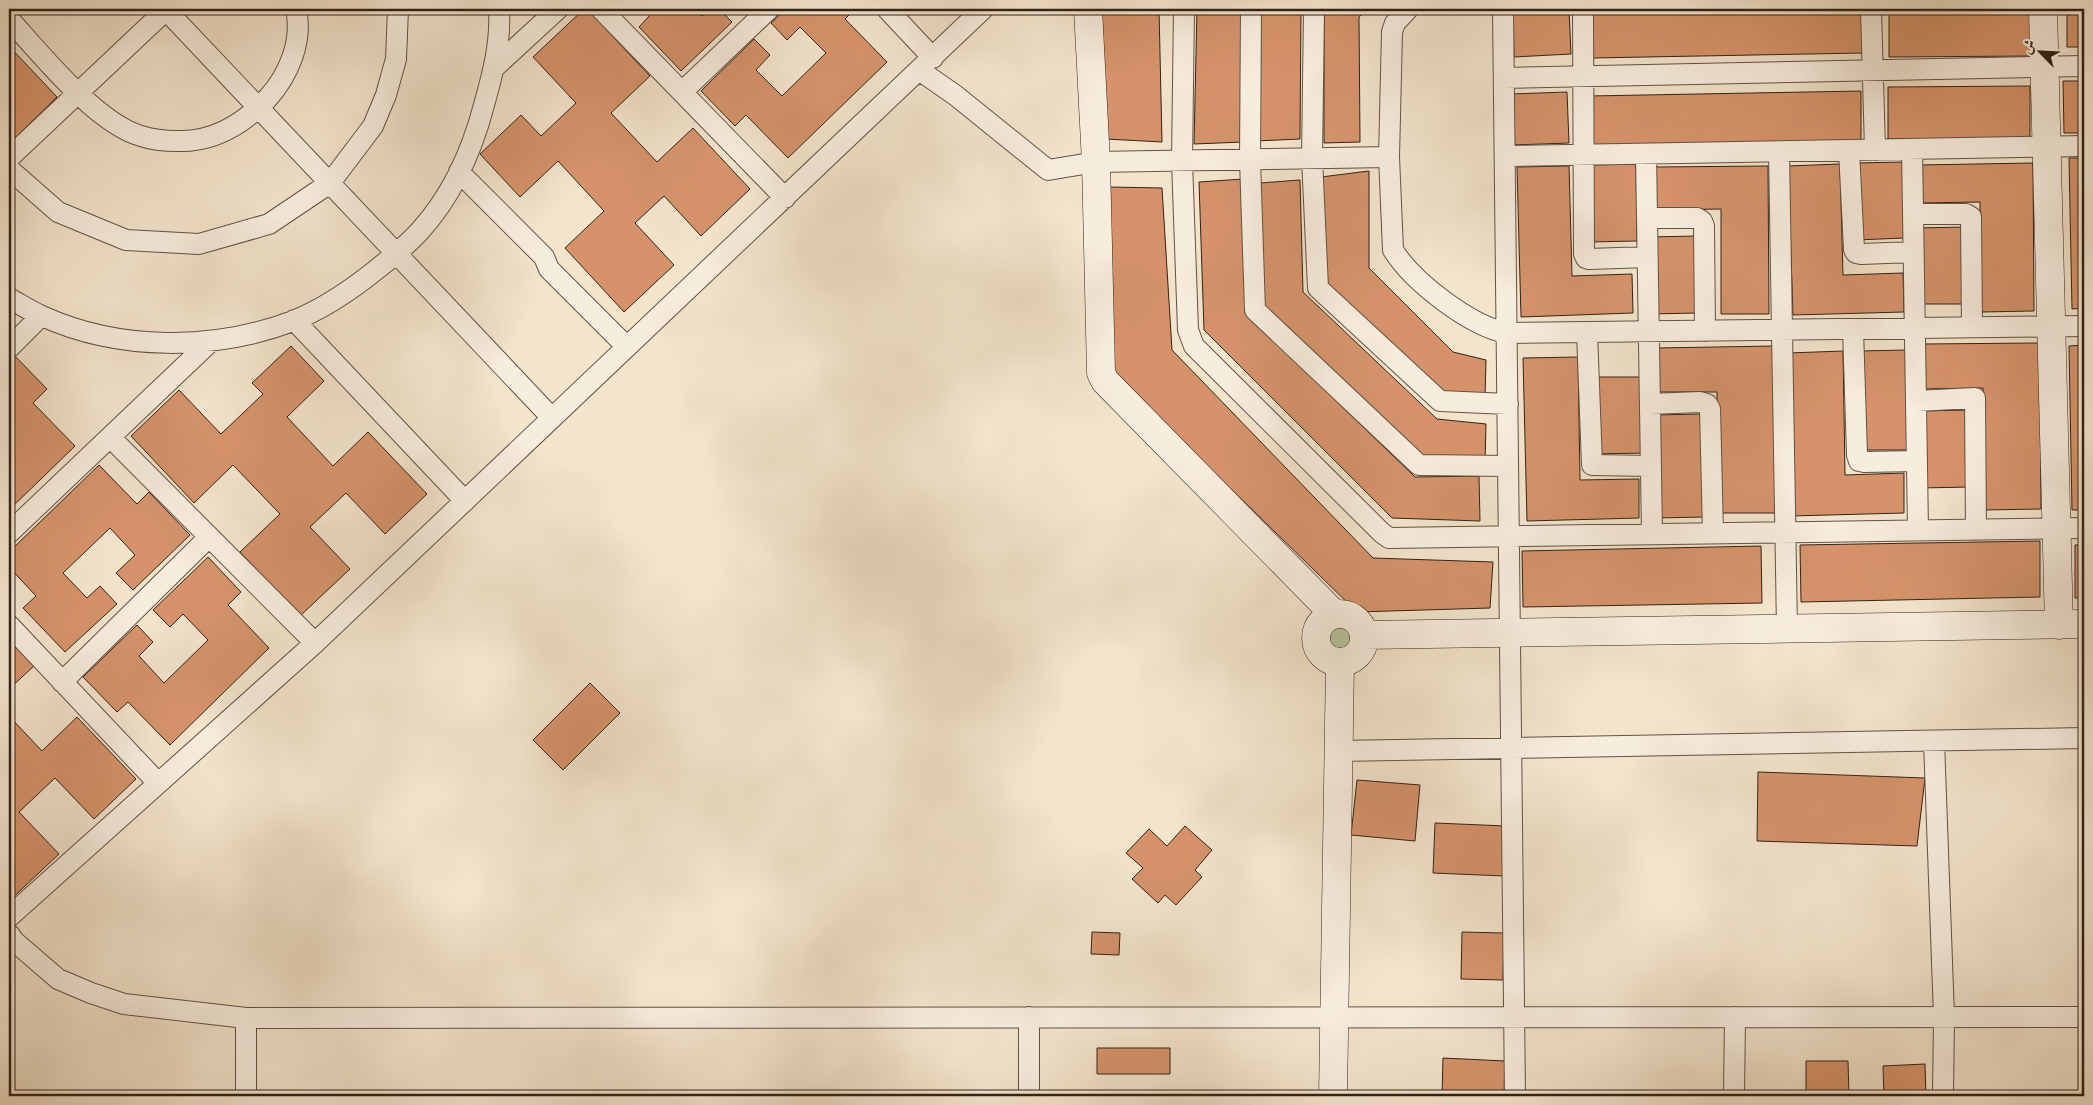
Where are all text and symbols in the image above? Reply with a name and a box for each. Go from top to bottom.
north arrow [2016,28,2066,78]
text: ش [2017,37,2039,57]

